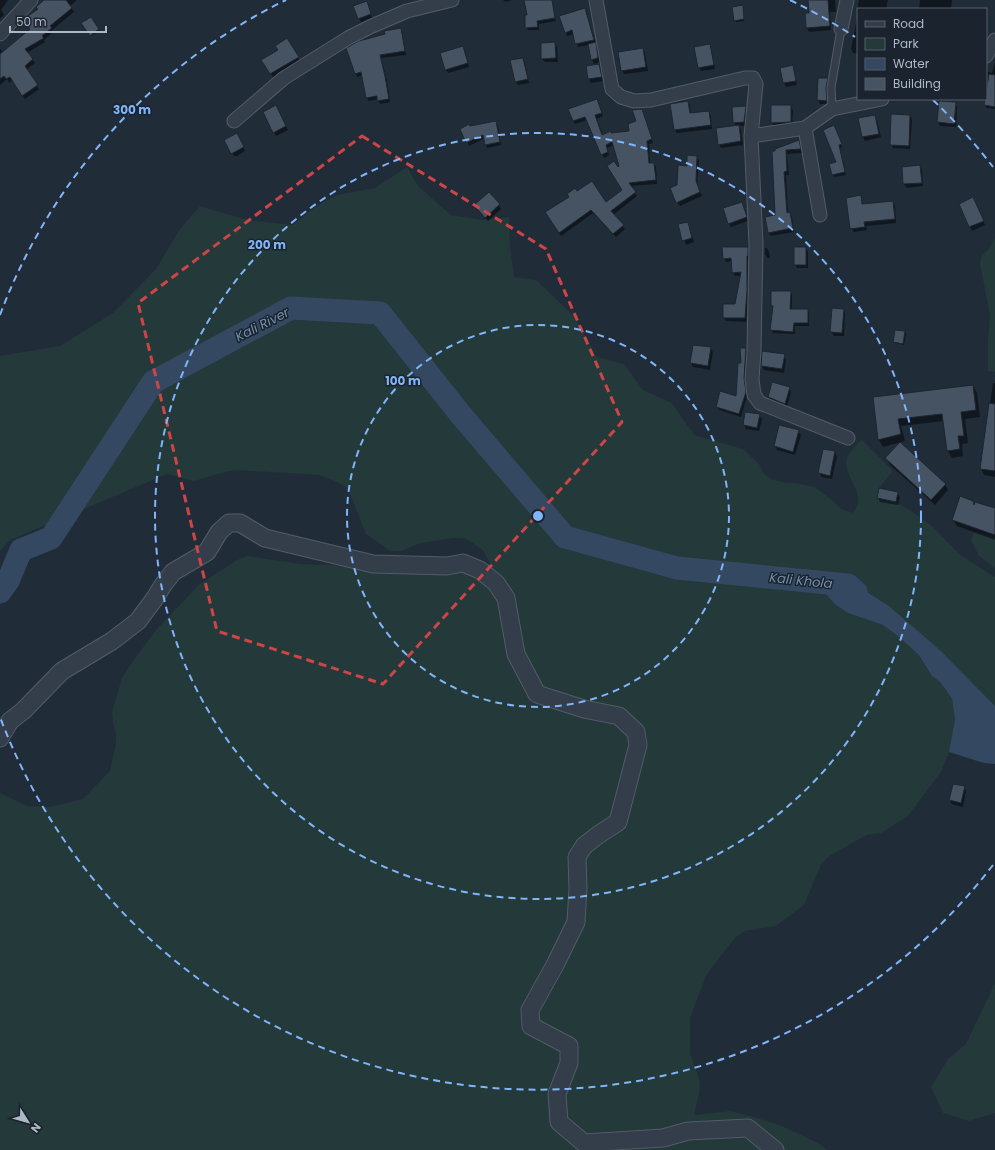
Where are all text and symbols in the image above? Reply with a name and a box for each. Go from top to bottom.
scale bar [10,8,106,34]
legend [857,8,987,100]
text: 50 m [16,13,47,30]
text: Road [893,15,924,32]
text: Park [893,35,920,52]
text: Water [893,55,930,72]
text: Building [893,75,941,92]
text: 300 m [113,101,151,118]
text: 200 m [248,236,286,253]
water label: Kali River [232,302,293,346]
text: 100 m [385,372,421,389]
centre of rings [531,509,545,523]
water label: Kali Khola [768,568,834,593]
north arrow [8,1102,48,1142]
text: N [27,1120,45,1136]

